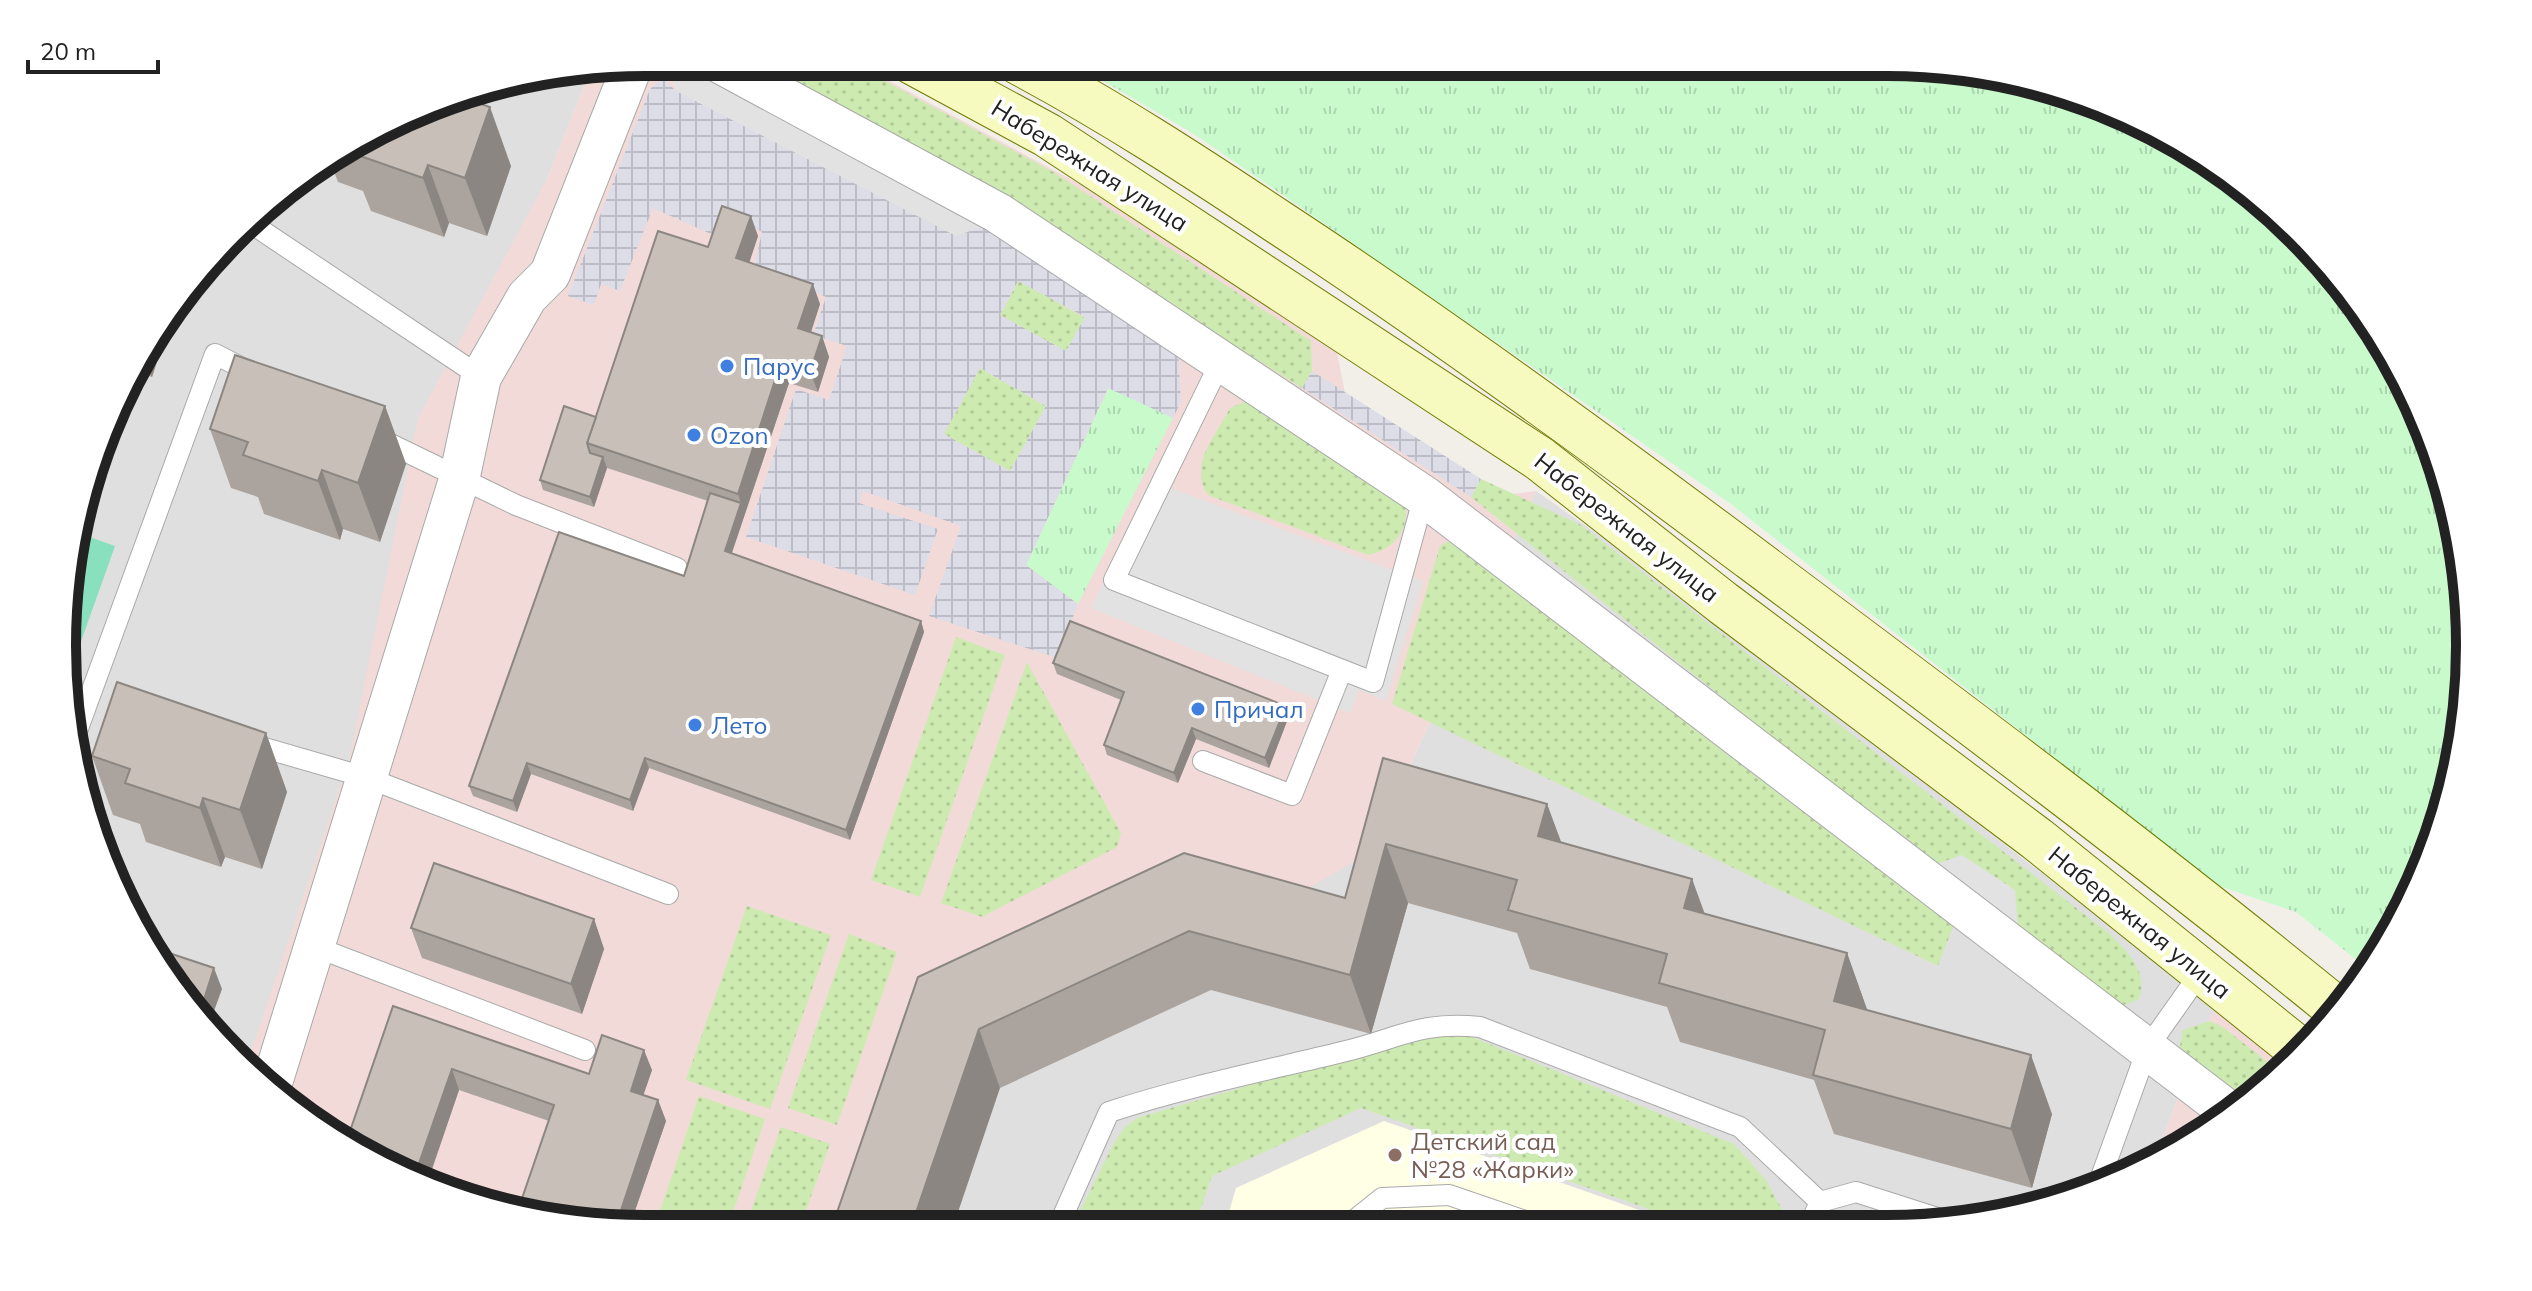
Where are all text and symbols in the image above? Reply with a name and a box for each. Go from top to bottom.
scale bar [28,24,158,74]
text: 20 m [40,36,96,66]
street label: Набережная улица [986,92,1194,238]
place label: Парус [743,351,815,381]
marker: Парус [718,357,736,375]
place label: Ozon [710,420,769,450]
marker: Ozon [685,426,703,444]
street label: Набережная улица [1529,446,1725,608]
place label: Причал [1214,694,1304,724]
marker: Причал [1189,700,1207,718]
place label: Лето [711,710,767,740]
marker: Лето [686,716,704,734]
street label: Набережная улица [2043,839,2237,1005]
place label: Детский сад №28 «Жарки» [1411,1126,1574,1184]
marker: Детский сад №28 «Жарки» [1386,1146,1404,1164]

